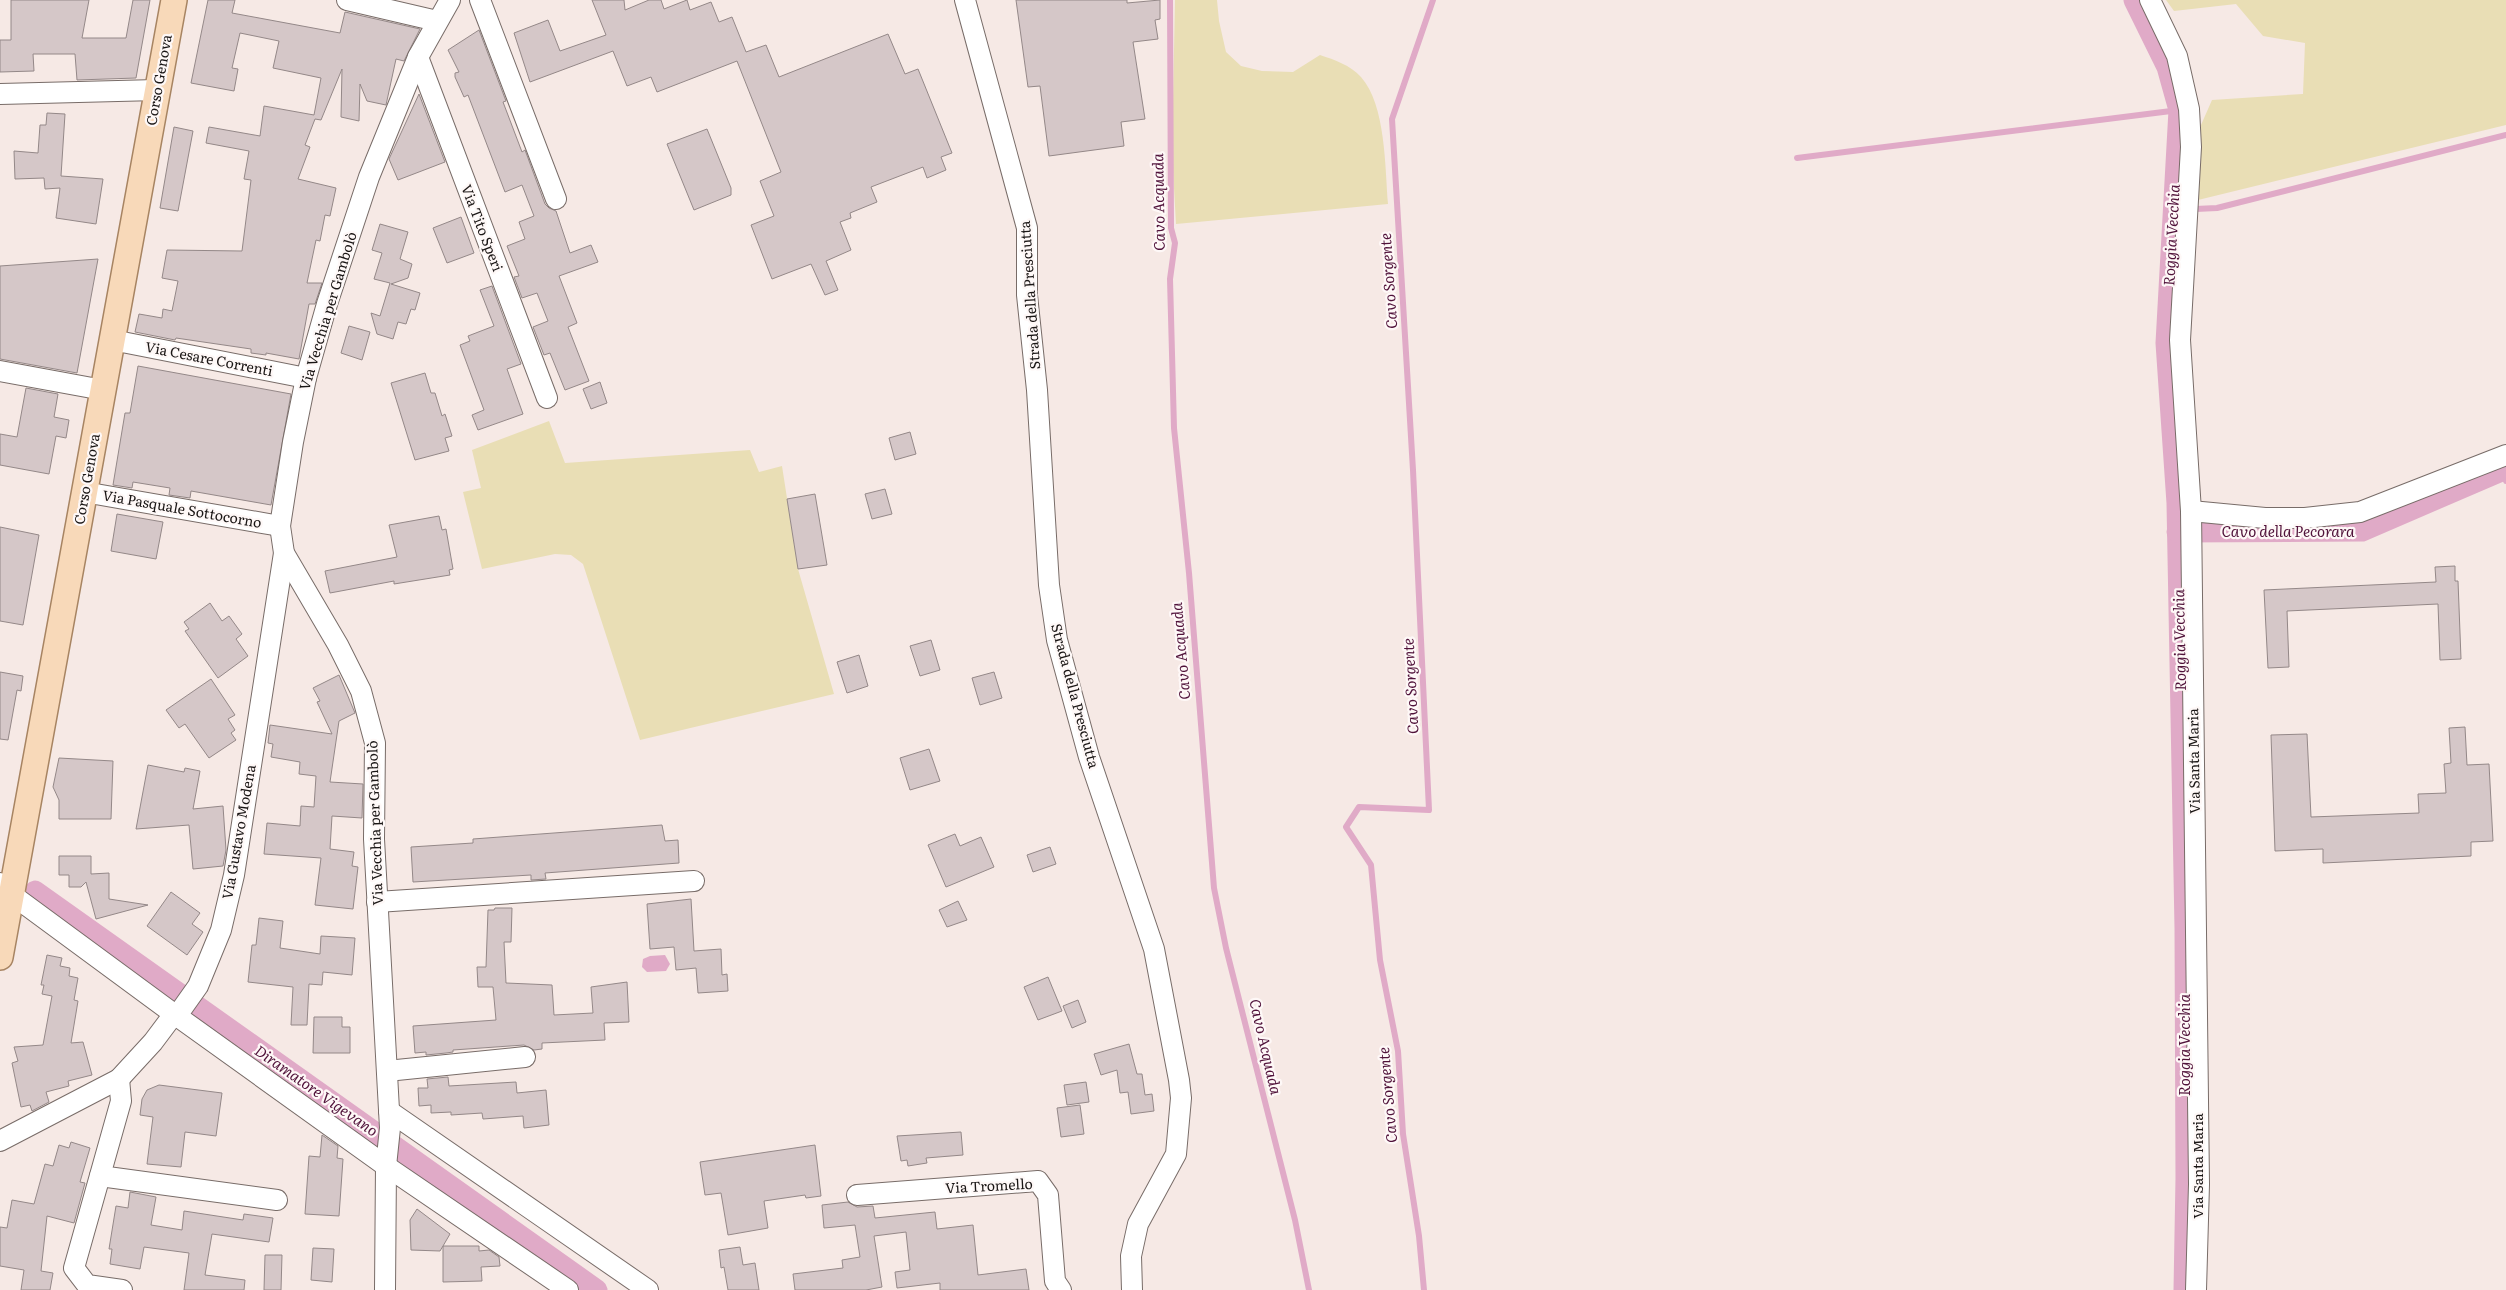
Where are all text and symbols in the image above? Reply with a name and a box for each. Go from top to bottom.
street label: Corso Genova [140,32,176,127]
water label: Cavo Acquada [1145,153,1170,251]
street label: Via Tito Speri [457,181,509,274]
water label: Roggia Vecchia [2156,183,2185,286]
street label: Strada della Presciutta [1014,220,1044,370]
street label: Via Vecchia per Gambolò [293,229,361,393]
water label: Cavo Sorgente [1373,232,1402,330]
street label: Via Cesare Correnti [144,336,275,380]
street label: Corso Genova [68,431,104,526]
street label: Via Pasquale Sottocorno [101,484,263,532]
water label: Cavo della Pecorara [2221,519,2355,542]
water label: Roggia Vecchia [2166,588,2191,691]
water label: Cavo Acquada [1164,601,1195,701]
street label: Strada della Presciutta [1047,621,1105,771]
water label: Cavo Sorgente [1396,637,1424,735]
street label: Via Santa Maria [2182,708,2204,814]
street label: Via Vecchia per Gambolò [361,740,387,906]
street label: Via Gustavo Modena [216,762,260,901]
water label: Roggia Vecchia [2172,994,2195,1096]
water label: Cavo Acquada [1244,997,1289,1097]
water label: Diramatore Vigevano [250,1038,383,1141]
water label: Cavo Sorgente [1371,1046,1402,1144]
street label: Via Santa Maria [2187,1113,2207,1219]
street label: Via Tromello [945,1173,1033,1197]

